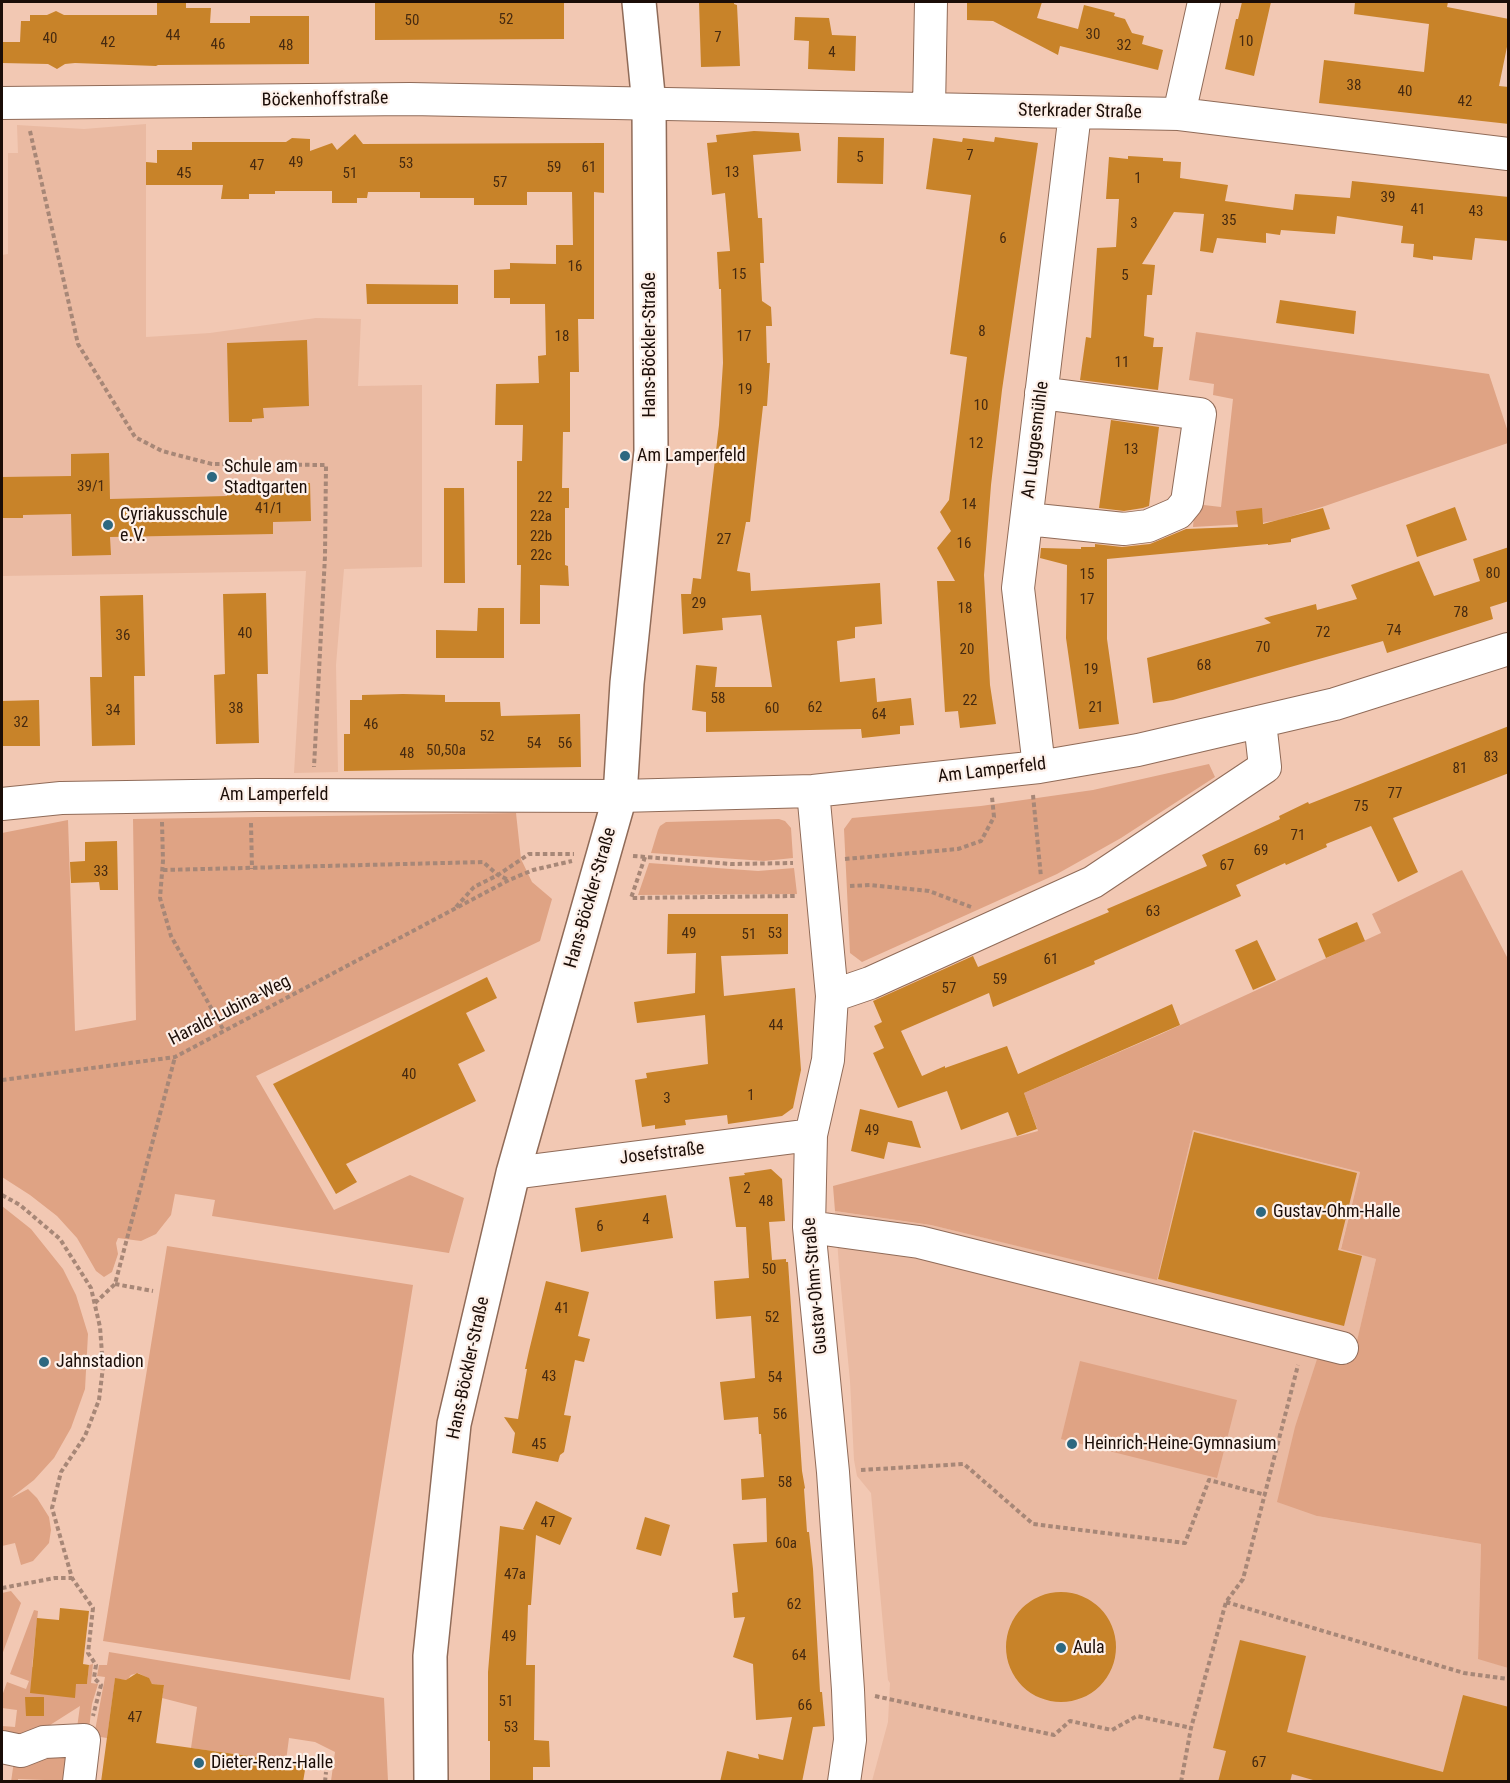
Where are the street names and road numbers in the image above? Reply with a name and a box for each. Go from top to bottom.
street label: Böckenhoffstraße [262,88,388,112]
street label: Sterkrader Straße [1018,100,1142,124]
street label: Hans-Böckler-Straße [639,272,661,418]
street label: An Luggesmühle [1018,380,1054,500]
street label: Am Lamperfeld [937,754,1047,788]
street label: Am Lamperfeld [220,784,328,806]
street label: Hans-Böckler-Straße [561,825,621,971]
street label: Harald-Lubina-Weg [166,971,294,1051]
street label: Josefstraße [618,1138,706,1170]
street label: Gustav-Ohm-Straße [799,1217,833,1355]
street label: Hans-Böckler-Straße [443,1295,495,1441]

